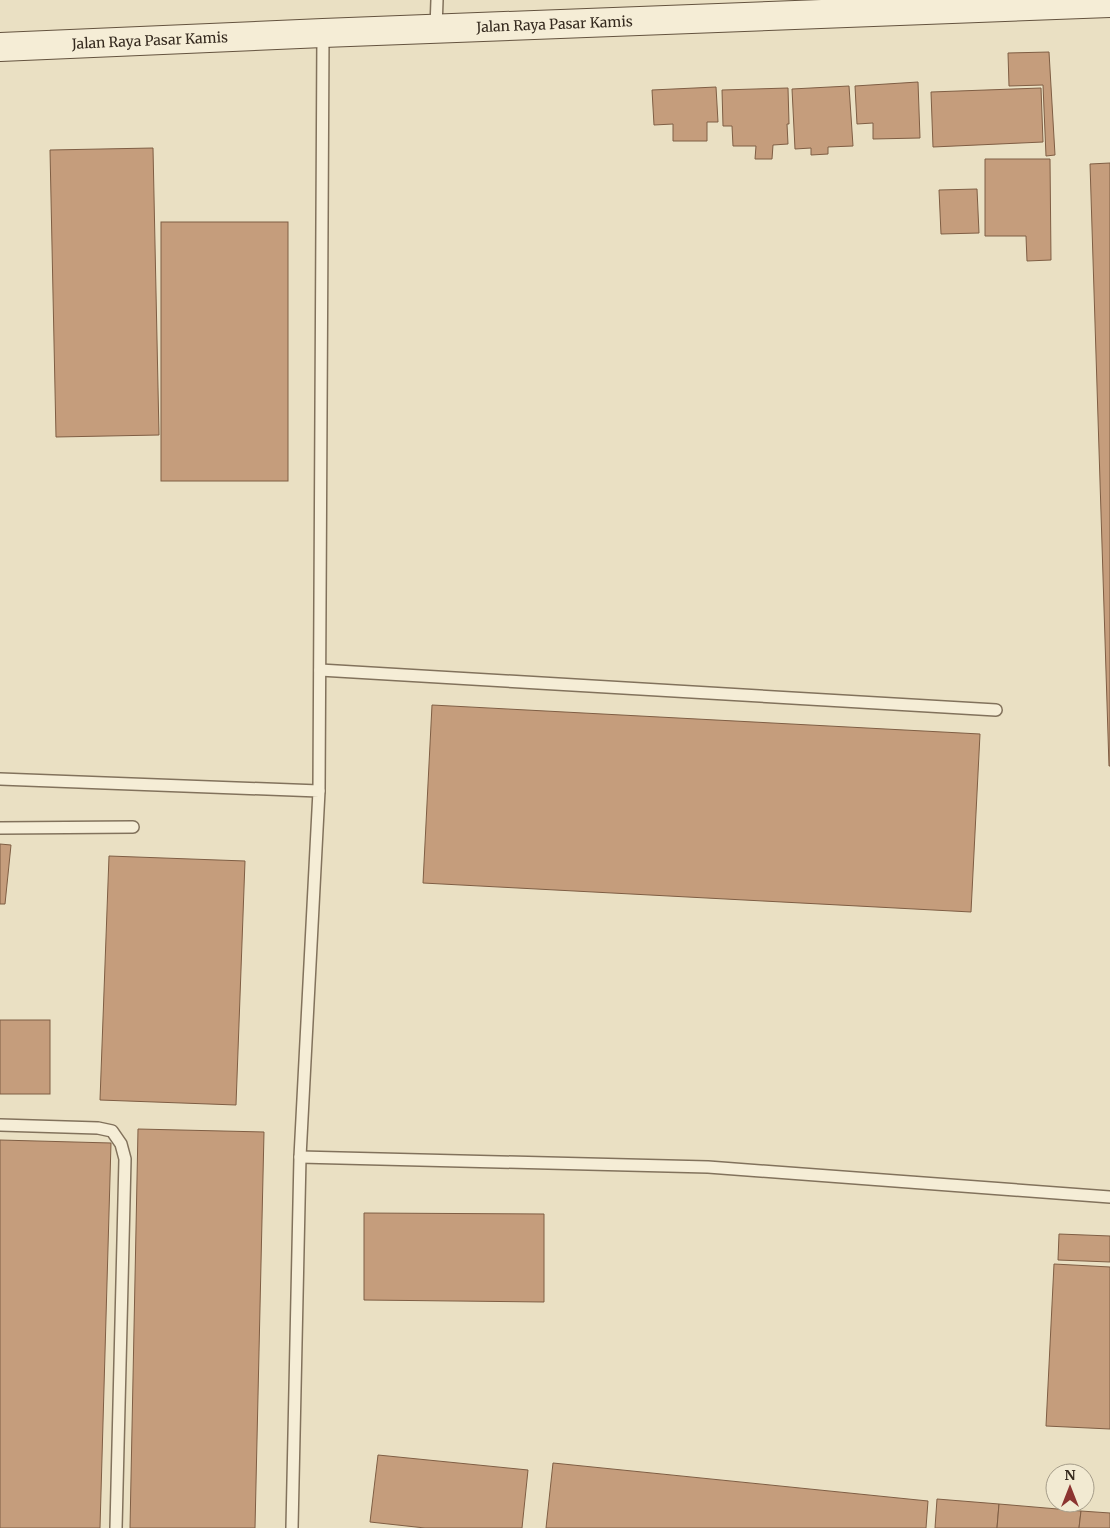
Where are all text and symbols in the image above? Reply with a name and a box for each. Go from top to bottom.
street label: Jalan Raya Pasar Kamis [475,12,633,36]
street label: Jalan Raya Pasar Kamis [70,28,228,53]
north arrow [1045,1463,1095,1513]
text: N [1064,1466,1076,1484]

